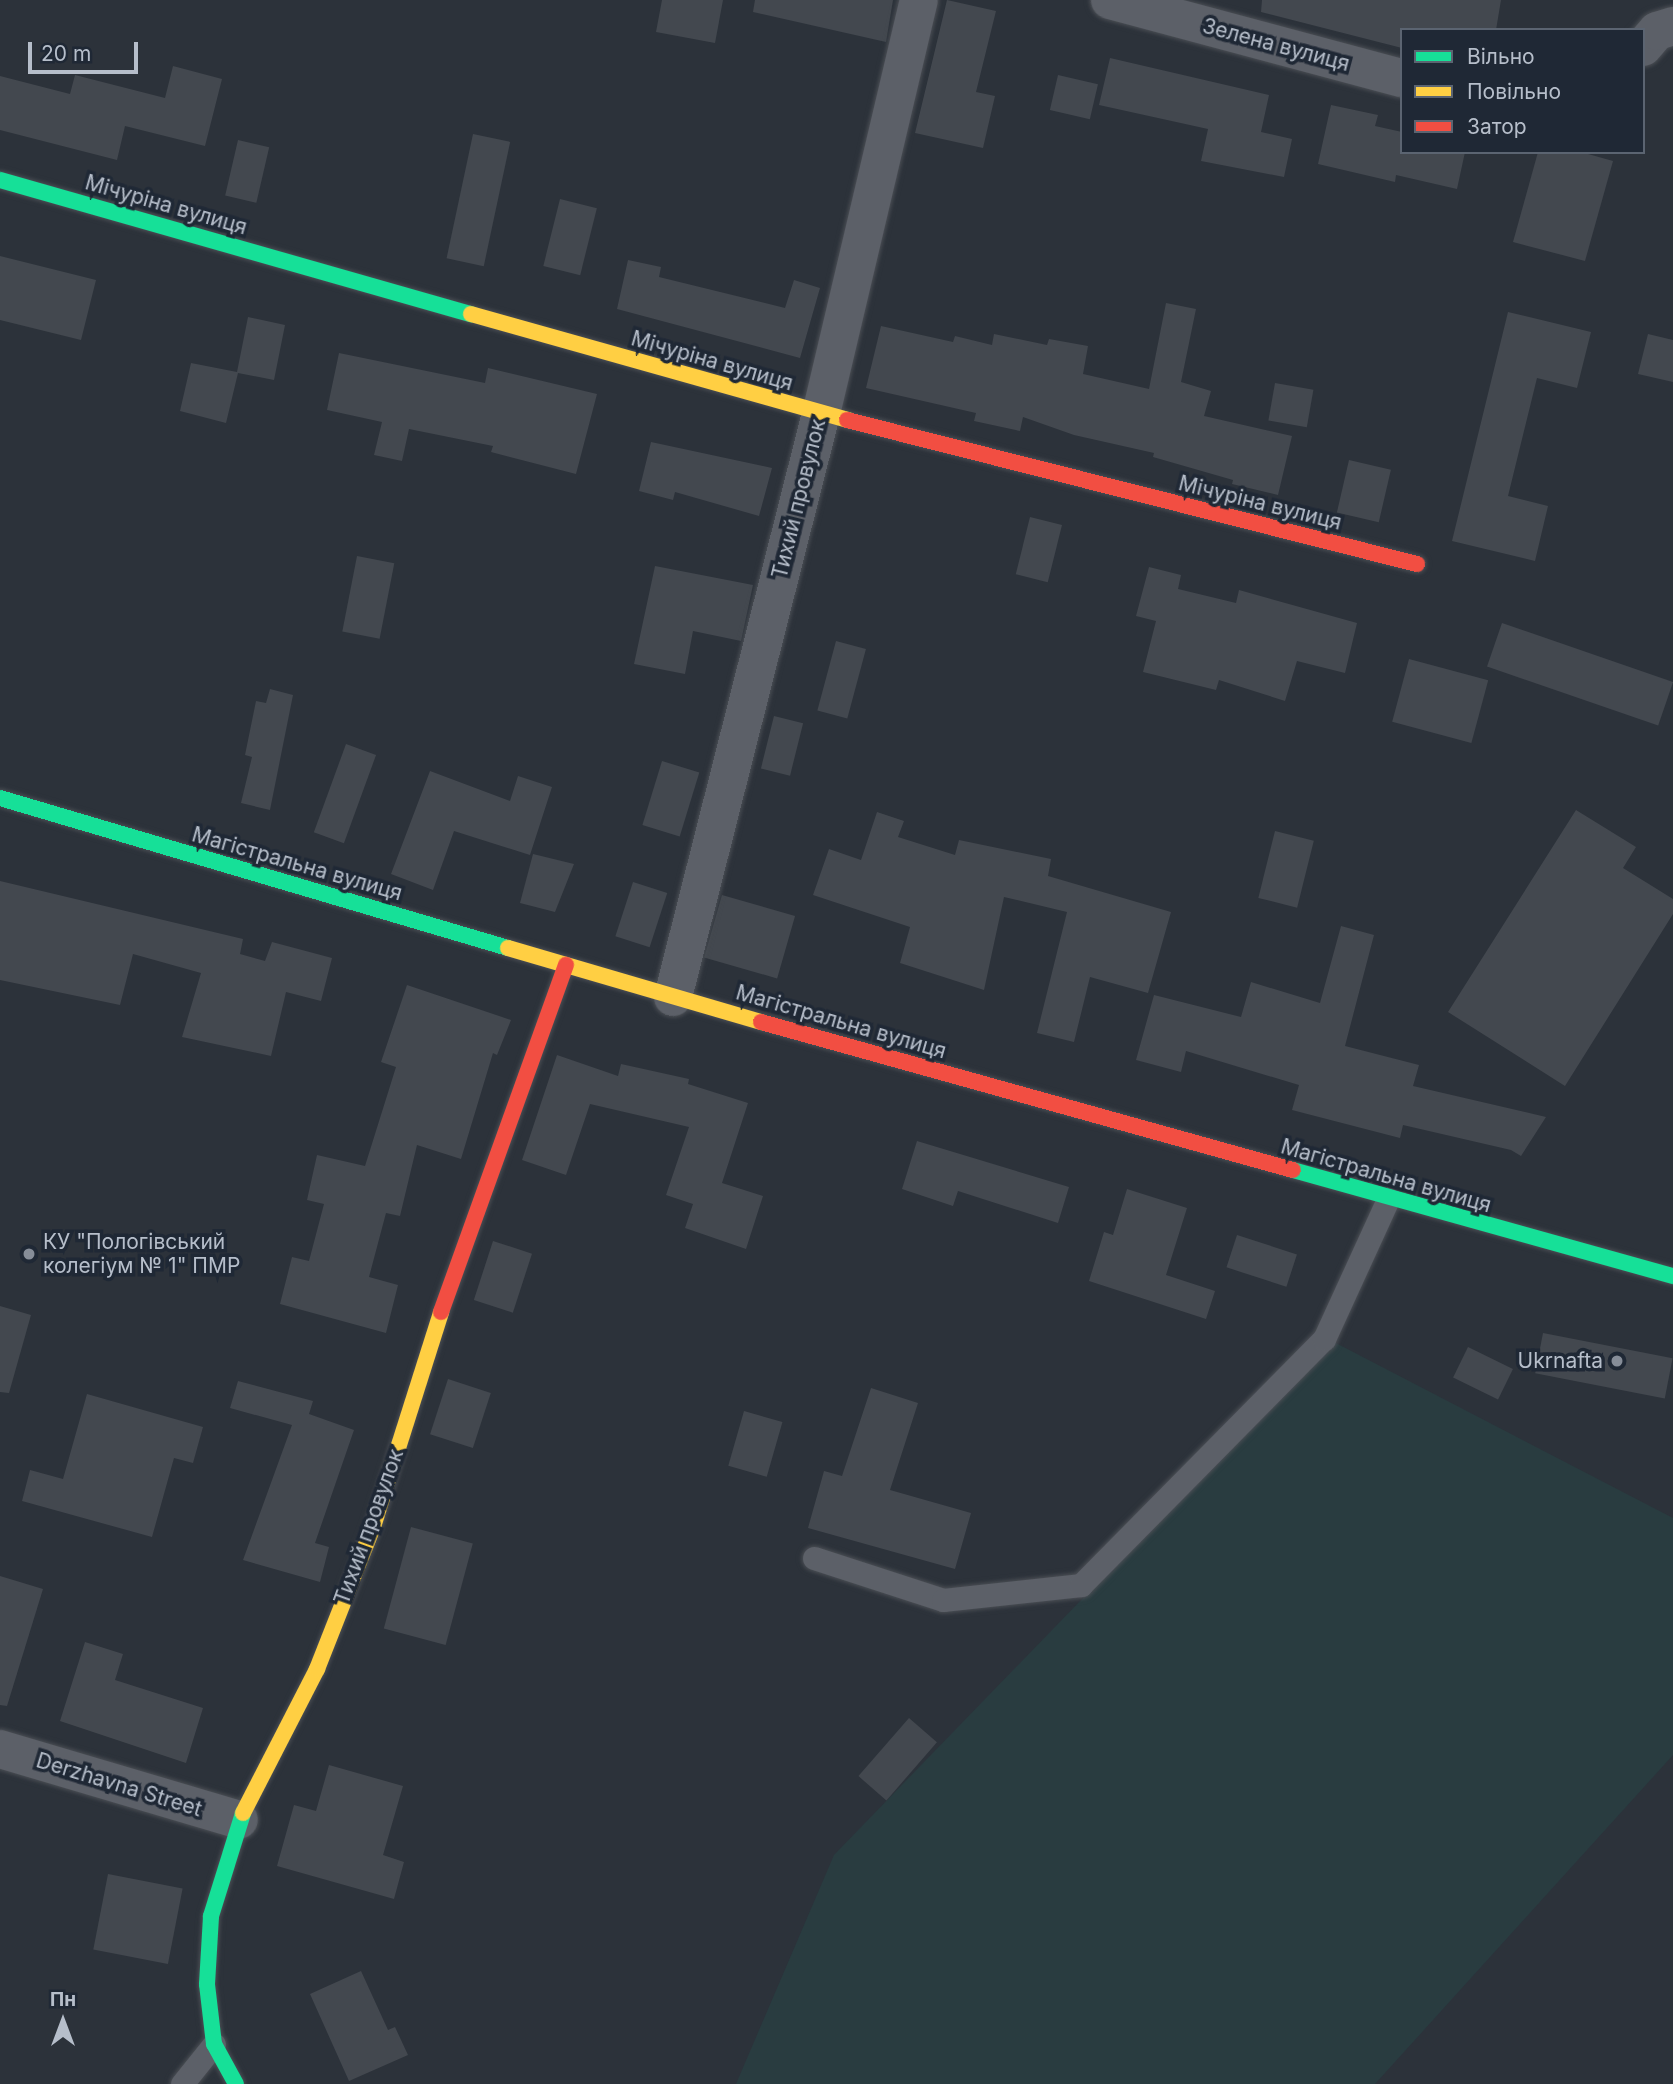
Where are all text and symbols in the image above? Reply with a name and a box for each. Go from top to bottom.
street label: Зелена вулиця [1200,13,1352,77]
scale bar [32,28,142,72]
legend [1400,28,1645,154]
text: 20 m [41,41,91,66]
text: Вільно [1467,44,1535,69]
text: Повільно [1467,79,1561,104]
text: Затор [1467,114,1527,139]
street label: Мічуріна вулиця [82,170,250,240]
street label: Мічуріна вулиця [628,326,796,396]
street label: Тихий провулок [767,417,831,581]
street label: Мічуріна вулиця [1176,471,1344,535]
street label: Магістральна вулиця [189,822,405,906]
street label: Магістральна вулиця [733,980,949,1064]
street label: Магістральна вулиця [1278,1134,1494,1218]
place label: КУ "Пологівський колегіум № 1" ПМР [43,1229,240,1279]
marker: КУ "Пологівський колегіум № 1" ПМР [21,1246,37,1262]
place label: Ukrnafta [1518,1348,1603,1374]
marker: Ukrnafta [1609,1353,1625,1369]
street label: Тихий провулок [329,1446,409,1608]
street label: Derzhavna Street [33,1748,205,1822]
north arrow [28,1986,98,2056]
text: Пн [50,1988,76,2011]

